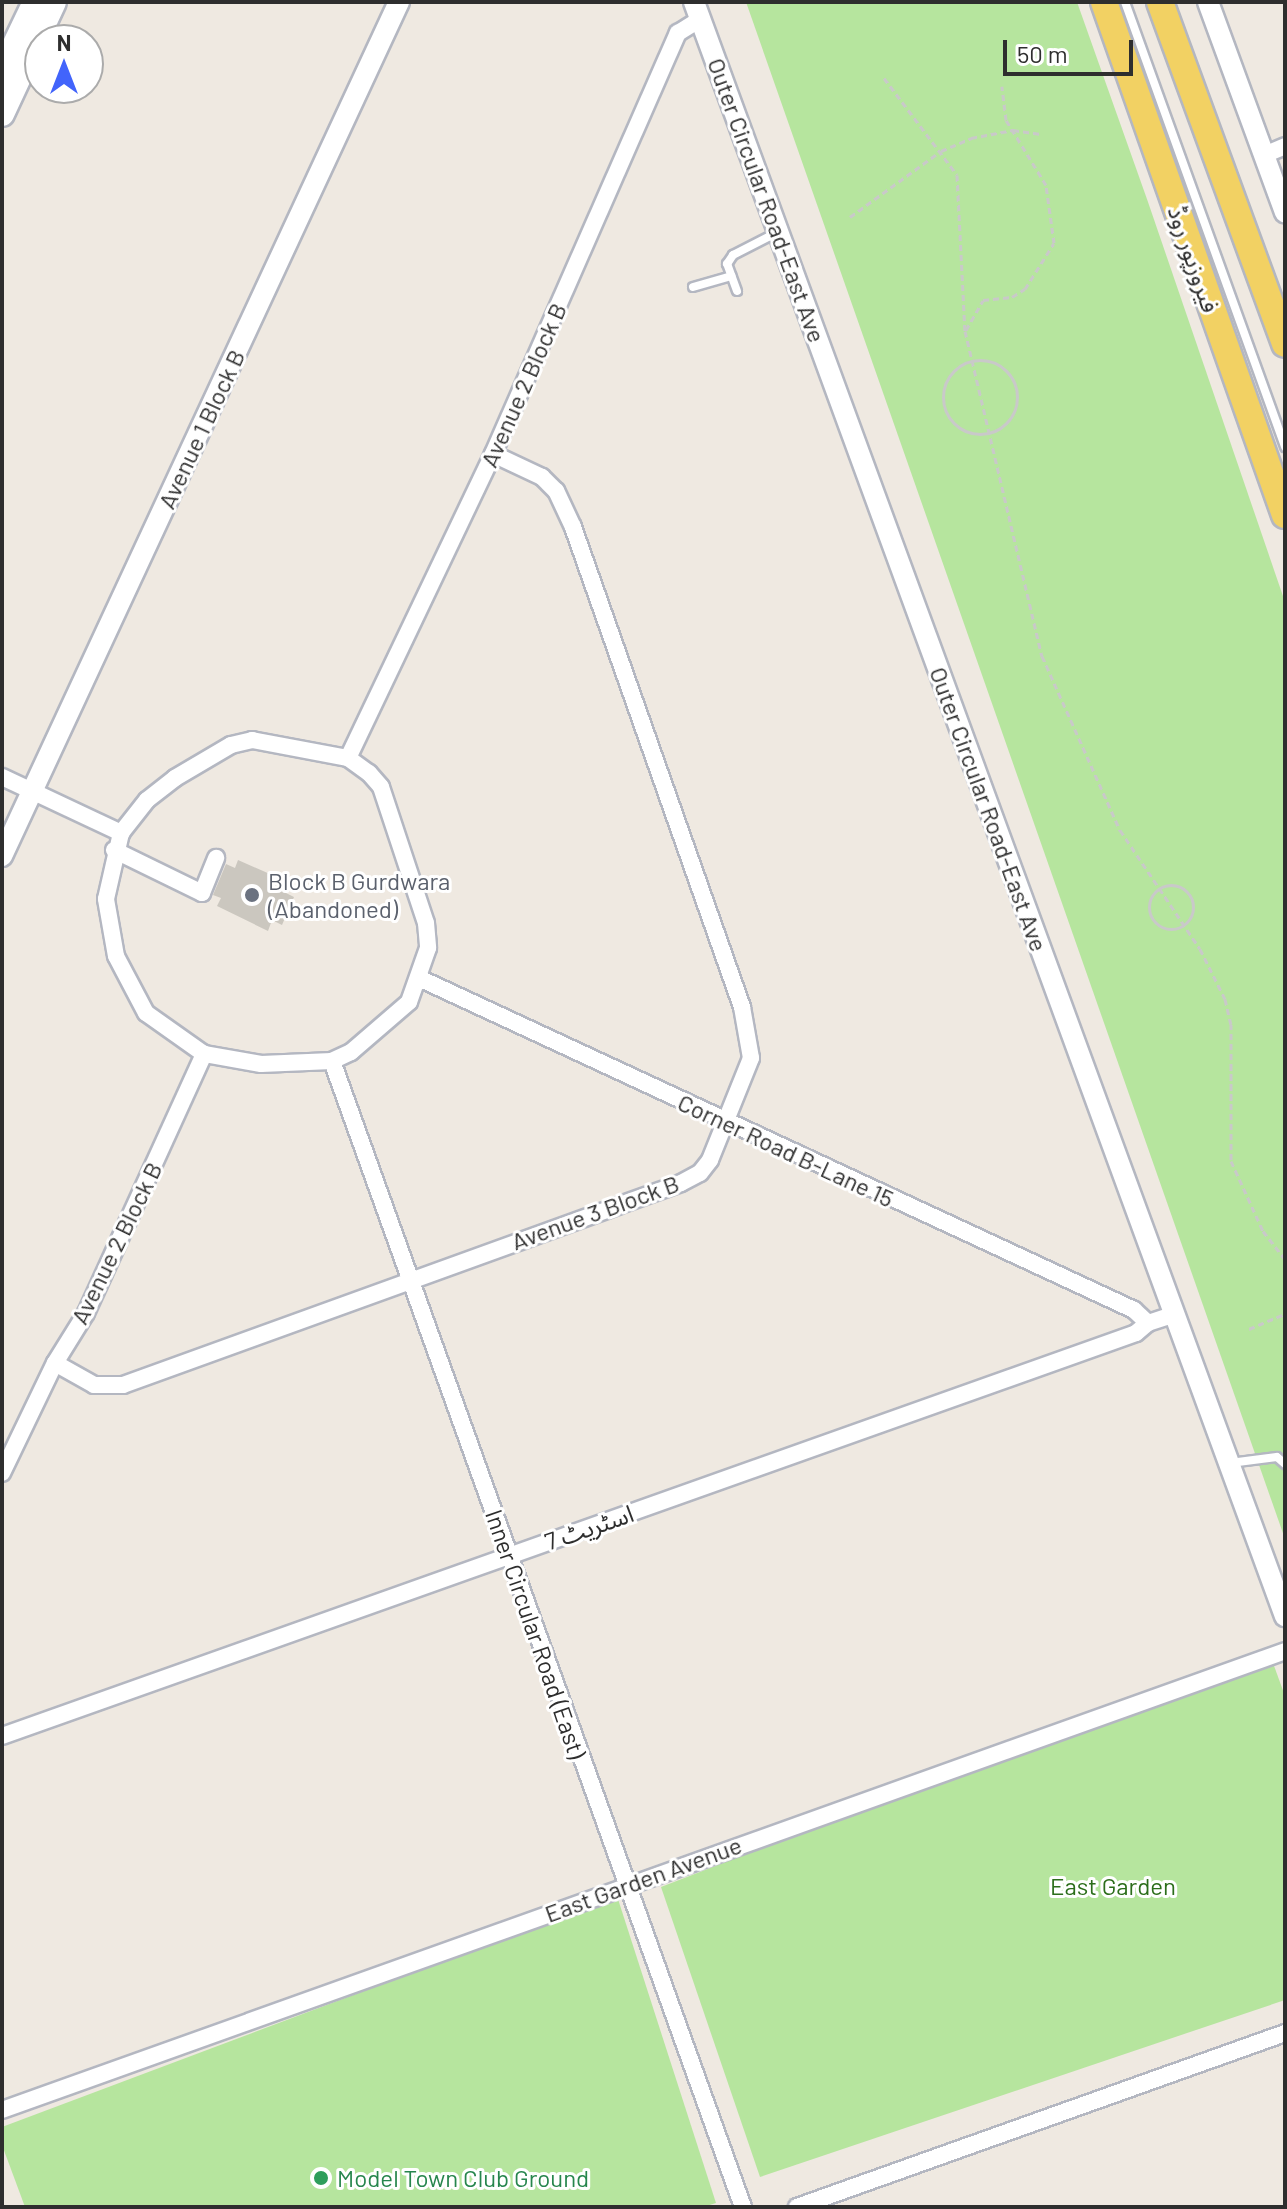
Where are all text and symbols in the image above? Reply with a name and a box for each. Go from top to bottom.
north arrow [24,24,104,104]
scale bar [1007,24,1137,74]
text: N [57,29,71,55]
text: 50 m [1017,39,1068,68]
street label: Outer Circular Road-East Ave [702,54,832,346]
street label: فیروزپور روڈ [1162,202,1226,316]
street label: Avenue 2 Block B [474,298,572,472]
street label: Avenue 1 Block B [152,345,250,513]
street label: Outer Circular Road-East Ave [924,663,1054,955]
place label: Block B Gurdwara (Abandoned) [268,867,450,923]
marker: Block B Gurdwara (Abandoned) [243,886,261,904]
street label: Corner Road B-Lane 15 [674,1087,898,1213]
street label: Avenue 2 Block B [64,1157,168,1329]
street label: Avenue 3 Block B [507,1168,683,1256]
street label: اسٹریٹ 7 [541,1498,637,1556]
street label: Inner Circular Road (East) [480,1506,592,1762]
street label: East Garden Avenue [541,1830,745,1928]
park label: East Garden [1050,1872,1176,1900]
place label: Model Town Club Ground [337,2164,589,2192]
marker: Model Town Club Ground [312,2169,330,2187]

